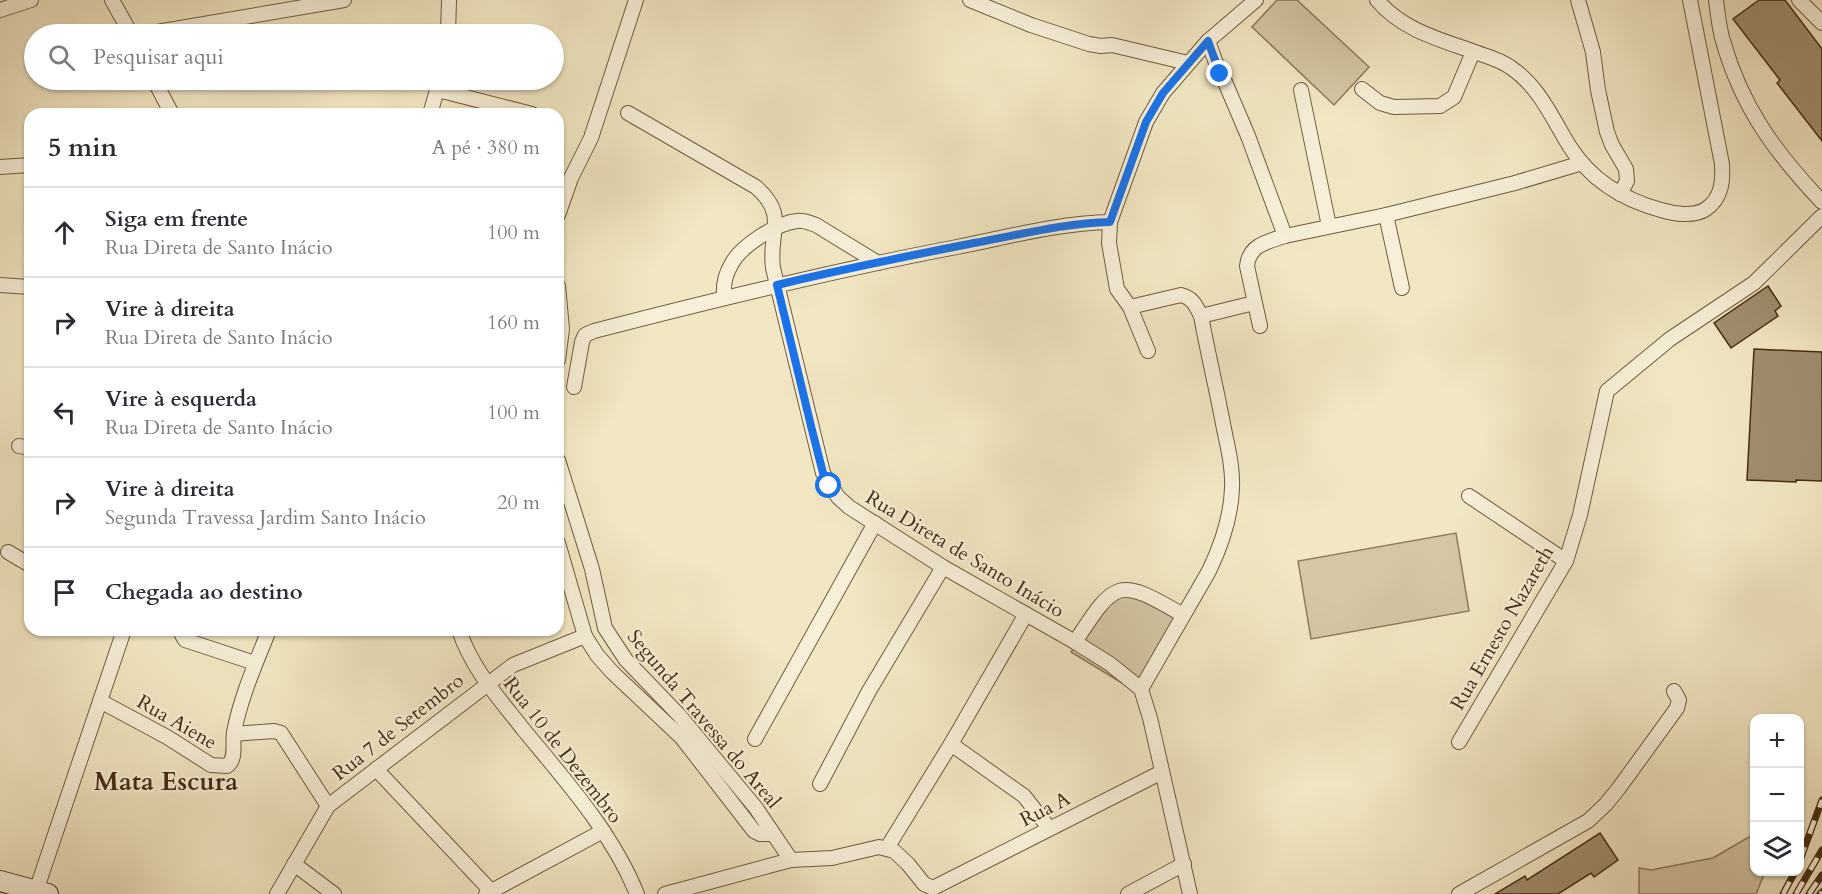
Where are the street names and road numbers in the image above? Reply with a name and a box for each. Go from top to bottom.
street label: Rua Direta de Santo Inácio [861,484,1070,624]
street label: Rua Ernesto Nazareth [1444,541,1560,715]
street label: Segunda Travessa do Areal [621,624,787,814]
street label: Rua 7 de Setembro [327,667,469,787]
street label: Rua 10 de Dezembro [497,671,629,829]
street label: Rua Aiene [132,688,222,756]
street label: Rua A [1015,785,1075,833]

